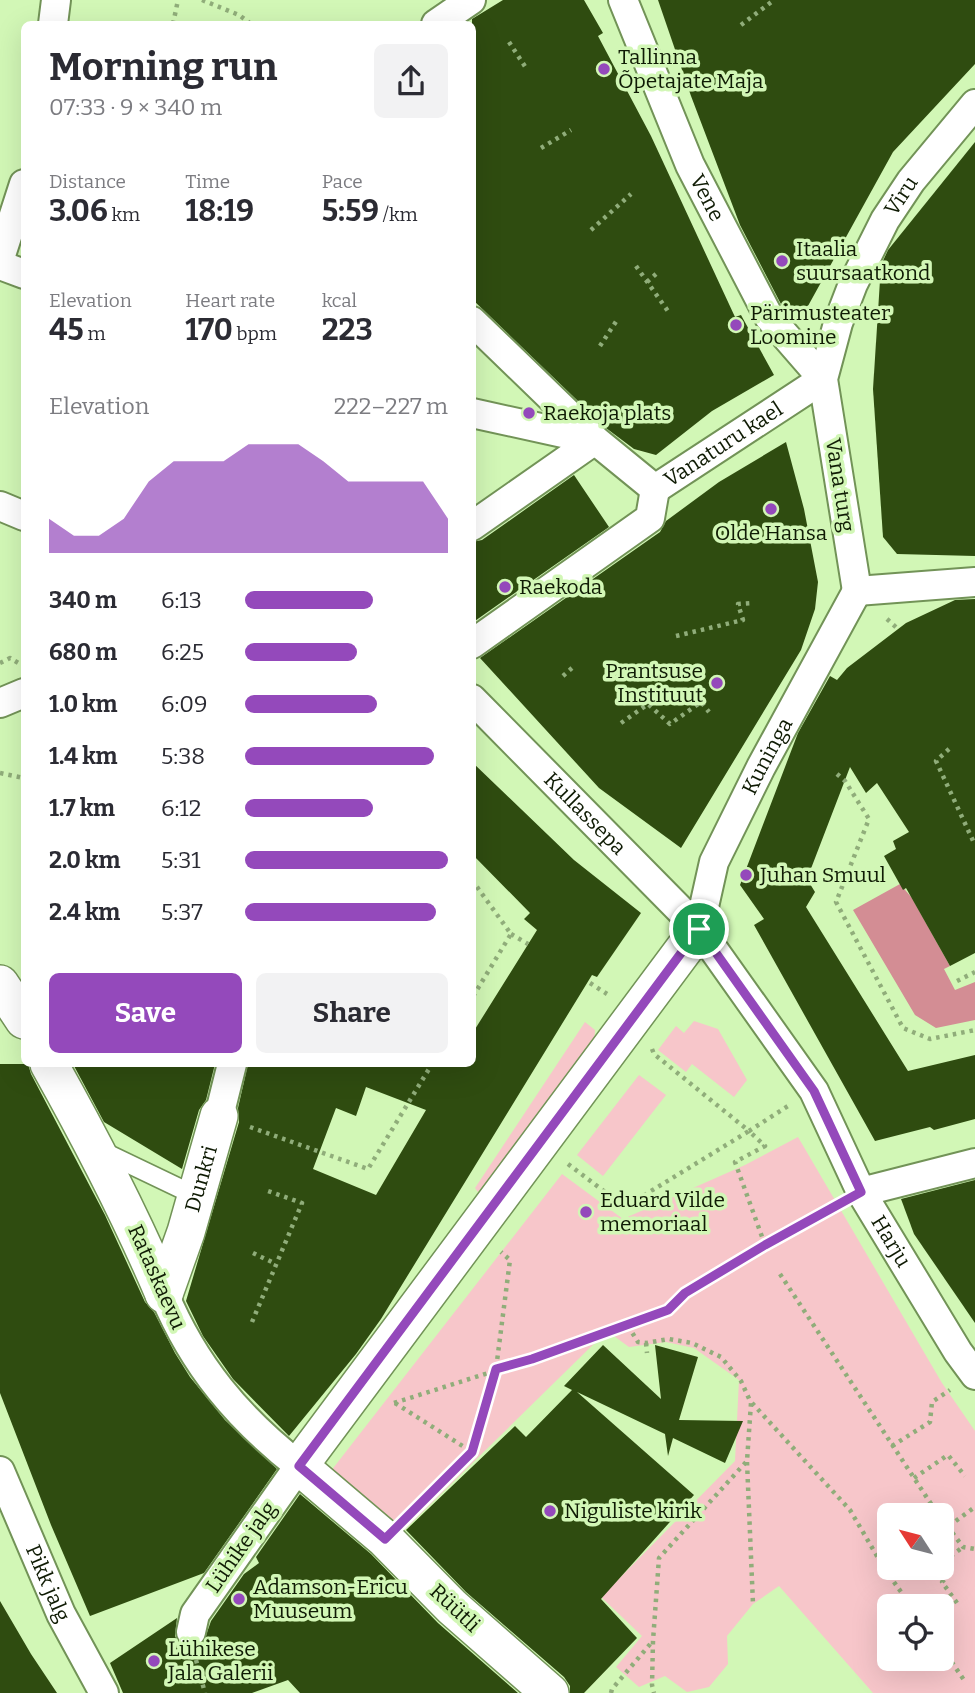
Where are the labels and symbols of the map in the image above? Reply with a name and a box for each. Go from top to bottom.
place label: Tallinna Õpetajate Maja [618,44,764,94]
marker: Tallinna Õpetajate Maja [596,61,612,77]
street label: Vene [684,170,730,226]
street label: Viru [879,171,924,221]
place label: Itaalia suursaatkond [796,236,930,286]
marker: Itaalia suursaatkond [774,253,790,269]
place label: Pärimusteater Loomine [750,300,890,350]
marker: Pärimusteater Loomine [728,317,744,333]
street label: Vanaturu kael [659,396,788,493]
place label: Raekoja plats [543,400,671,426]
marker: Raekoja plats [521,405,537,421]
street label: Vana turg [820,436,860,534]
marker: Olde Hansa [763,501,779,517]
place label: Olde Hansa [715,520,828,546]
place label: Raekoda [519,574,603,600]
marker: Raekoda [497,579,513,595]
place label: Prantsuse Instituut [605,658,703,708]
marker: Prantsuse Instituut [709,675,725,691]
street label: Kuninga [736,713,798,799]
street label: Kullassepa [539,767,632,861]
place label: Juhan Smuul [759,862,886,888]
marker: Juhan Smuul [738,867,754,883]
pin [669,899,729,959]
street label: Dunkri [179,1143,223,1215]
place label: Eduard Vilde memoriaal [600,1187,725,1237]
marker: Eduard Vilde memoriaal [578,1204,594,1220]
street label: Harju [865,1211,917,1272]
street label: Rataskaevu [122,1221,192,1333]
street label: Lühike jalg [200,1496,282,1598]
place label: Niguliste kirik [564,1498,702,1524]
marker: Niguliste kirik [542,1503,558,1519]
north arrow [877,1503,954,1580]
street label: Pikk jalg [20,1541,76,1627]
place label: Adamson-Ericu Muuseum [253,1574,408,1624]
street label: Rüütli [424,1578,486,1638]
marker: Adamson-Ericu Muuseum [231,1591,247,1607]
place label: Lühikese Jala Galerii [167,1636,273,1686]
marker: Lühikese Jala Galerii [146,1653,162,1669]

